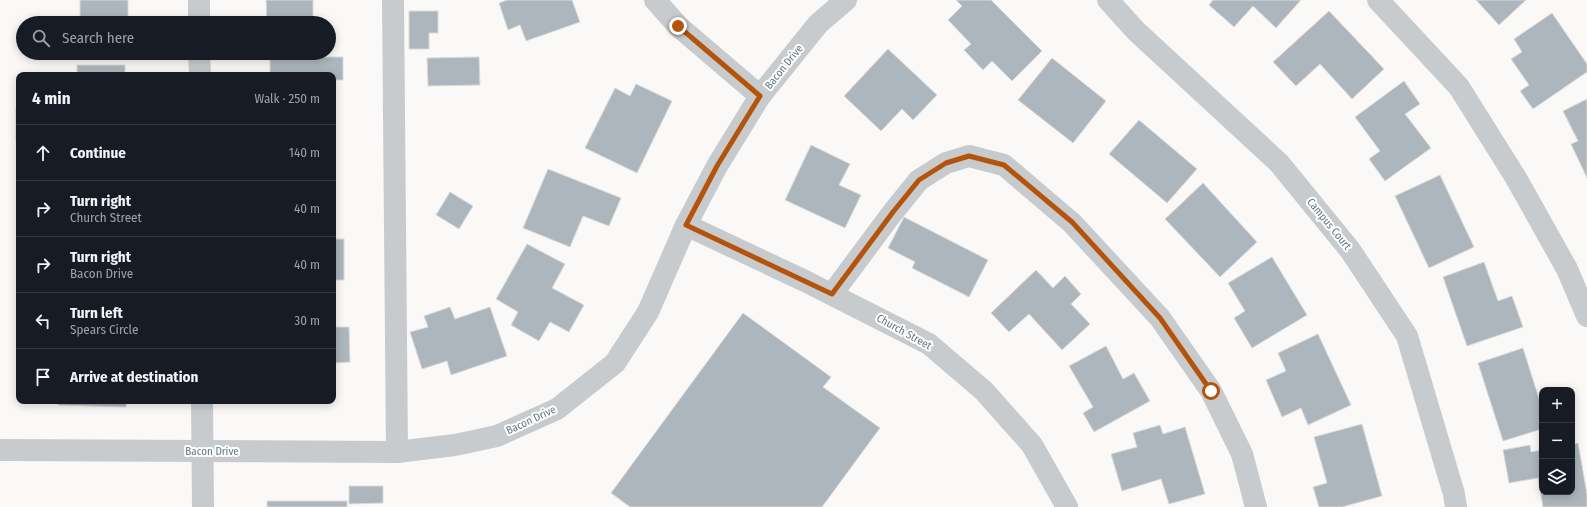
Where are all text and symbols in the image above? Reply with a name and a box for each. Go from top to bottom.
search box [16,16,336,60]
route end [669,17,687,35]
icon: search [30,27,52,49]
text: Search here [62,29,134,47]
street label: Bacon Drive [762,42,806,92]
text: 4 min [32,88,71,109]
text: Walk · 250 m [255,91,320,106]
icon: ahead [32,142,54,164]
text: Continue [70,144,126,162]
text: 140 m [289,145,320,160]
text: Turn right [70,192,131,210]
street label: Campus Court [1304,196,1354,253]
icon: right [32,198,54,220]
text: 40 m [294,201,320,216]
text: Church Street [70,210,142,225]
text: Turn right [70,248,131,266]
icon: right [32,254,54,276]
text: 40 m [294,257,320,272]
text: Bacon Drive [70,266,133,281]
text: Turn left [70,304,123,322]
icon: left [32,310,54,332]
street label: Church Street [874,312,934,353]
text: 30 m [294,313,320,328]
text: Spears Circle [70,322,138,337]
icon: arrive [32,366,54,388]
text: Arrive at destination [70,368,198,386]
route start [1202,382,1220,400]
map controls [1539,387,1575,495]
button: + [1539,387,1575,423]
street label: Bacon Drive [504,403,558,437]
button: − [1539,423,1575,459]
street label: Bacon Drive [185,445,239,458]
button: layers [1539,459,1575,495]

